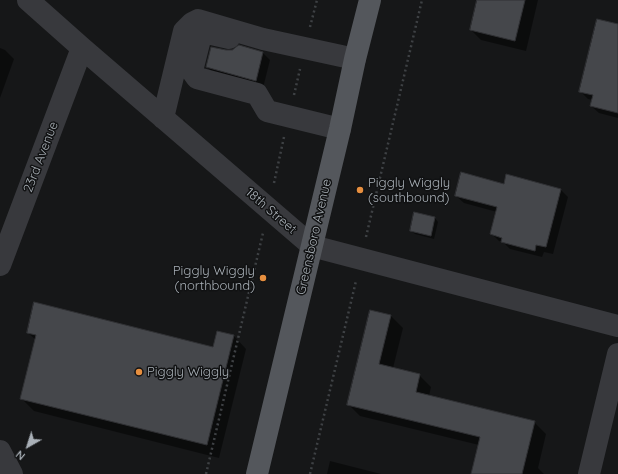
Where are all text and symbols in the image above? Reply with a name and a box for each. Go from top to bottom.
street label: 23rd Avenue [20,119,62,195]
place label: Piggly Wiggly (southbound) [368,175,450,206]
street label: Greensboro Avenue [293,178,335,296]
street label: 18th Street [242,185,300,237]
marker: Piggly Wiggly (southbound) [355,185,365,195]
place label: Piggly Wiggly (northbound) [173,263,255,294]
marker: Piggly Wiggly (northbound) [258,273,268,283]
place label: Piggly Wiggly [147,364,229,380]
marker: Piggly Wiggly [134,367,144,377]
north arrow [8,426,48,466]
text: N [13,447,28,463]

